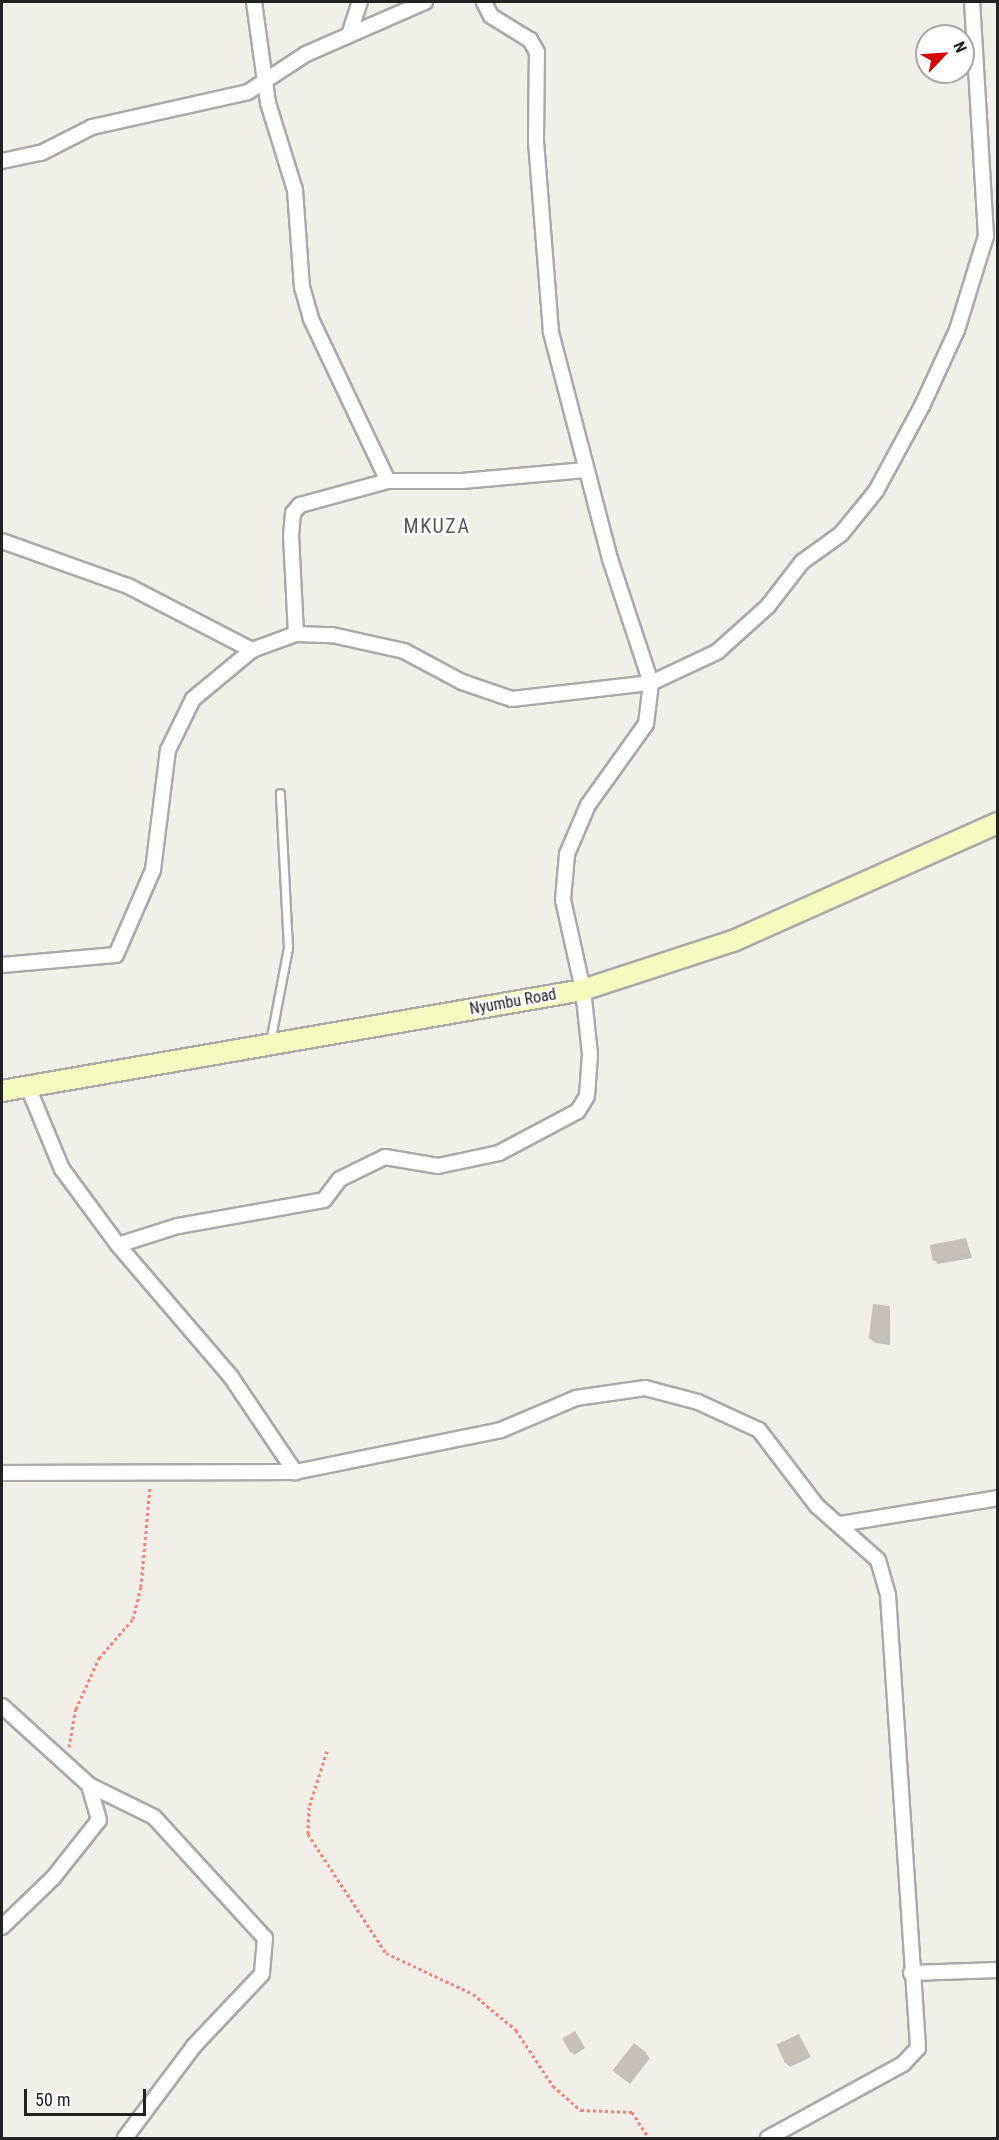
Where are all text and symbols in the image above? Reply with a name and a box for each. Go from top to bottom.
north arrow [915,24,975,84]
text: N [949,39,971,55]
district label: MKUZA [404,514,470,538]
street label: Nyumbu Road [468,985,558,1019]
scale bar [27,2077,148,2115]
text: 50 m [35,2089,70,2110]

